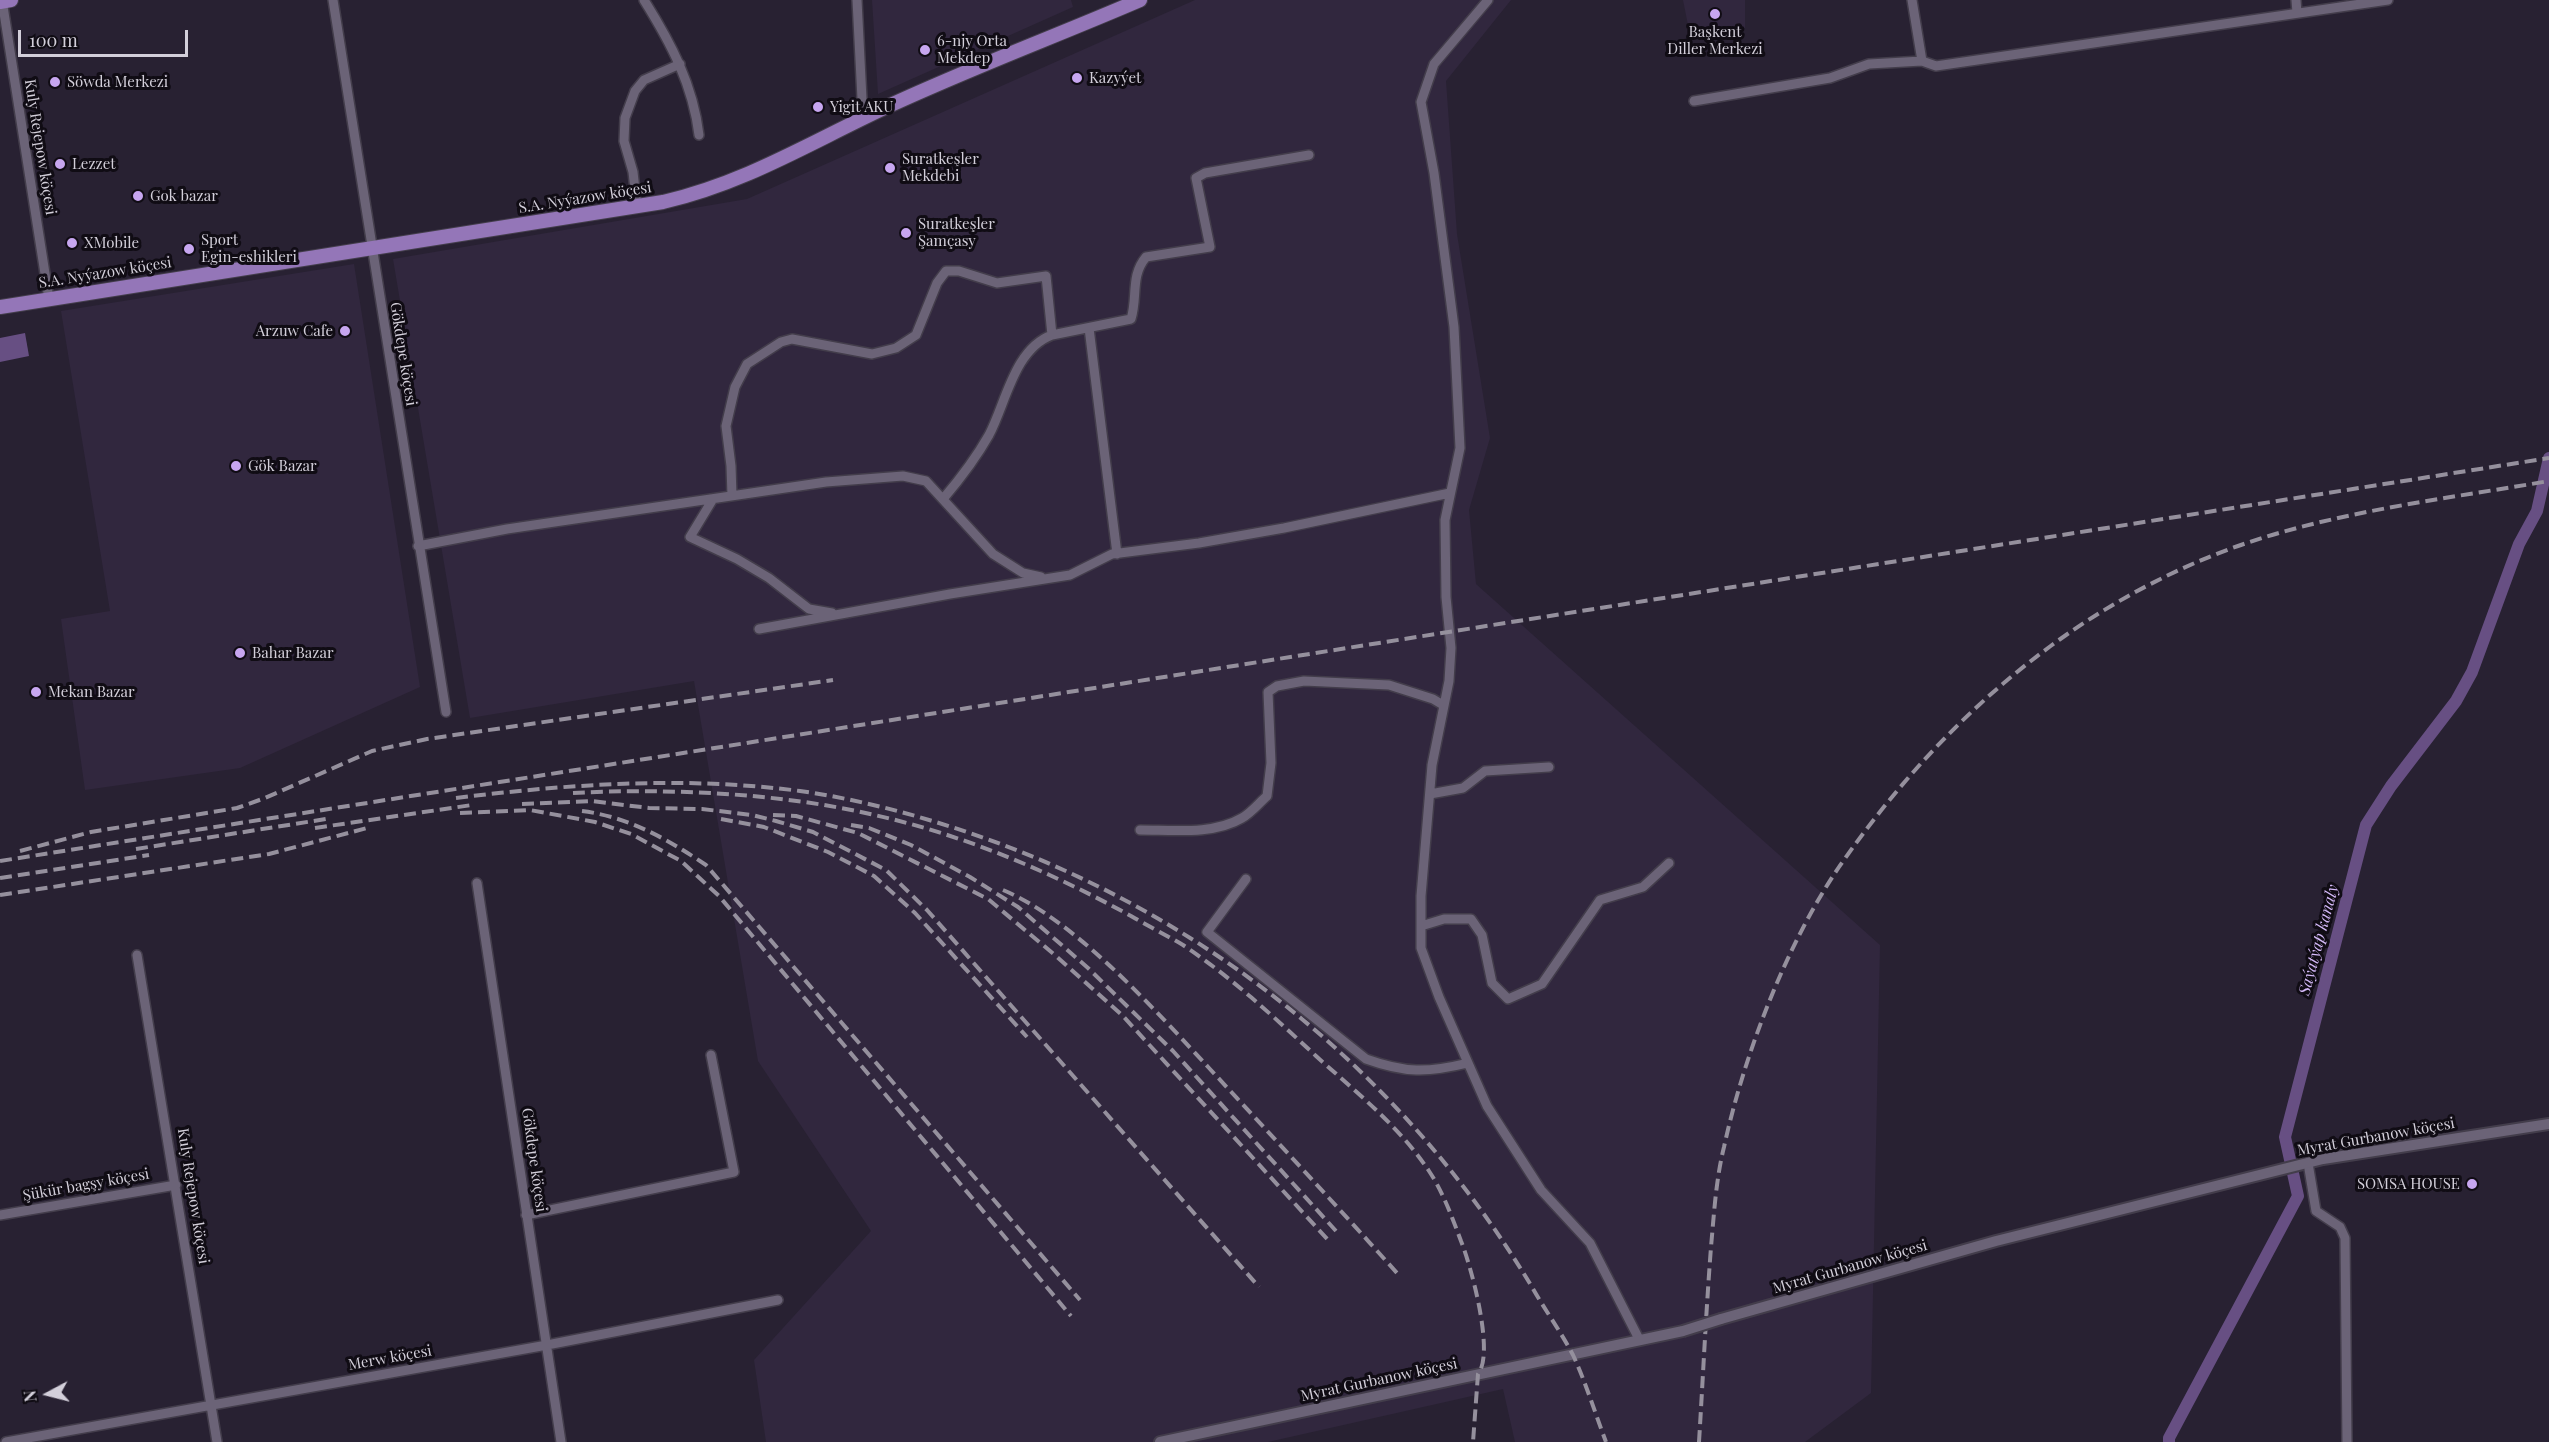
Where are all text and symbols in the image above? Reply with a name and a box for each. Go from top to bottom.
marker: Başkent Diller Merkezi [1708,7,1722,21]
scale bar [21,18,190,56]
place label: Başkent Diller Merkezi [1667,23,1763,58]
text: 100 m [29,28,78,52]
place label: 6-njy Orta Mekdep [937,32,1007,67]
marker: 6-njy Orta Mekdep [918,43,932,57]
place label: Kazyýet [1089,69,1141,87]
marker: Kazyýet [1070,71,1084,85]
place label: Söwda Merkezi [67,73,168,91]
marker: Söwda Merkezi [48,75,62,89]
street label: Kuly Rejepow köçesi [20,78,60,216]
place label: Yigit AKU [830,98,893,116]
marker: Yigit AKU [811,100,825,114]
place label: Suratkeşler Mekdebi [902,150,979,185]
place label: Lezzet [72,155,116,173]
marker: Lezzet [53,157,67,171]
marker: Suratkeşler Mekdebi [883,161,897,175]
street label: S.A. Nyýazow köçesi [517,179,653,217]
place label: Gok bazar [150,187,218,205]
marker: Gok bazar [131,189,145,203]
place label: Suratkeşler Şamçasy [918,215,995,250]
marker: Suratkeşler Şamçasy [899,226,913,240]
place label: Sport Egin-eshikleri [201,231,297,266]
place label: XMobile [84,234,139,252]
marker: XMobile [65,236,79,250]
marker: Sport Egin-eshikleri [182,242,196,256]
street label: S.A. Nyýazow köçesi [37,254,173,292]
street label: Gökdepe köçesi [386,301,420,407]
place label: Arzuw Cafe [256,322,333,340]
marker: Arzuw Cafe [338,324,352,338]
place label: Gök Bazar [248,457,317,475]
marker: Gök Bazar [229,459,243,473]
place label: Bahar Bazar [252,644,334,662]
marker: Bahar Bazar [233,646,247,660]
place label: Mekan Bazar [48,683,135,701]
marker: Mekan Bazar [29,685,43,699]
water label: Saýatýap kanaly [2295,882,2343,998]
street label: Gökdepe köçesi [518,1107,550,1213]
street label: Myrat Gurbanow köçesi [2296,1114,2456,1160]
street label: Kuly Rejepow köçesi [173,1127,213,1265]
street label: Şükür bagşy köçesi [21,1165,151,1205]
place label: SOMSA HOUSE [2357,1175,2460,1193]
marker: SOMSA HOUSE [2465,1177,2479,1191]
street label: Myrat Gurbanow köçesi [1771,1236,1929,1298]
street label: Merw köçesi [347,1342,433,1374]
street label: Myrat Gurbanow köçesi [1299,1355,1459,1405]
north arrow [18,1364,78,1424]
text: N [19,1389,41,1403]

